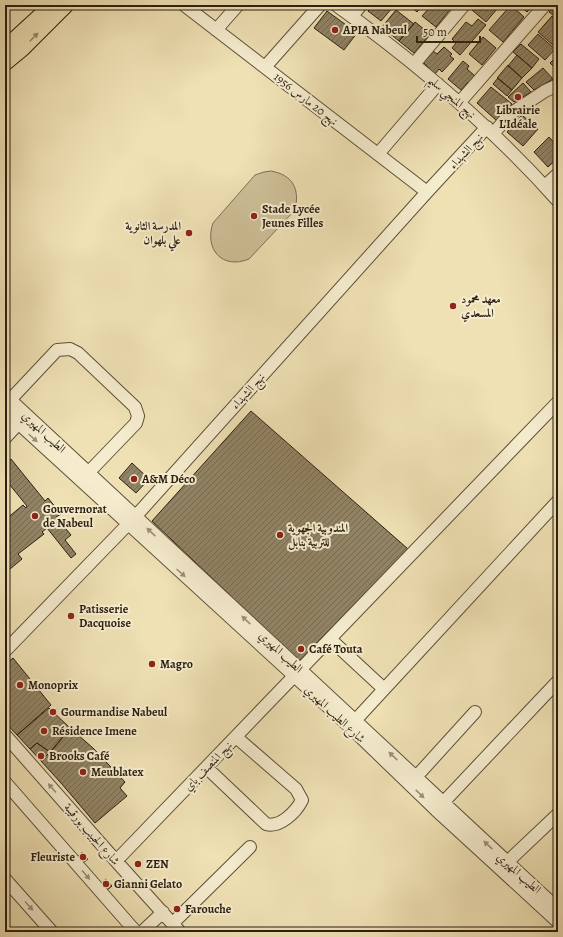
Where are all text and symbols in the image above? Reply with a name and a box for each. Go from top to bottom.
scale bar [417,18,480,44]
place label: APIA Nabeul [342,22,408,38]
text: 50 m [423,24,447,40]
marker: APIA Nabeul [330,25,340,35]
one-way arrow [29,32,39,42]
street label: نهج 20 مارس 1956 [269,69,342,132]
street label: نهج المنجي سليم [422,72,479,125]
marker: Librairie L'Idéale [513,92,523,102]
place label: Librairie L'Idéale [496,102,541,132]
street label: نهج الشهداء [445,129,489,175]
place label: Stade Lycée Jeunes Filles [262,201,323,231]
marker: Stade Lycée Jeunes Filles [249,211,259,221]
place label: المدرسة الثانوية علي بلهوان [125,218,181,252]
marker: المدرسة الثانوية علي بلهوان [184,228,194,238]
place label: معهد محمود المسعدي [461,291,501,323]
marker: معهد محمود المسعدي [448,301,458,311]
street label: نهج الشهداء [227,369,271,415]
street label: الطيب المهيري [17,408,70,458]
one-way arrow [29,433,38,442]
place label: A&M Déco [141,471,195,487]
marker: A&M Déco [129,474,139,484]
place label: Gouvernorat de Nabeul [43,501,107,531]
marker: Gouvernorat de Nabeul [30,511,40,521]
place label: المندوبية الجهوية للتربية بنابل [288,520,349,550]
one-way arrow [146,527,156,536]
marker: المندوبية الجهوية للتربية بنابل [275,530,285,540]
one-way arrow [176,568,186,578]
place label: Patisserie Dacquoise [79,601,131,631]
marker: Patisserie Dacquoise [66,611,76,621]
one-way arrow [241,615,251,625]
street label: الطيب المهيري [254,628,307,678]
place label: Café Touta [309,641,363,657]
marker: Café Touta [296,644,306,654]
place label: Magro [160,656,193,672]
marker: Magro [147,659,157,669]
place label: Monoprix [28,677,78,693]
marker: Monoprix [15,680,25,690]
street label: شارع الطيب المهيري [299,682,369,749]
place label: Gourmandise Nabeul [61,704,168,720]
marker: Gourmandise Nabeul [48,707,58,717]
place label: Résidence Imene [52,723,137,739]
marker: Résidence Imene [39,726,49,736]
street label: نهج المنصف باي [180,738,238,796]
place label: Brooks Café [49,748,110,764]
marker: Brooks Café [36,751,46,761]
one-way arrow [388,751,398,760]
place label: Meublatex [91,764,144,780]
marker: Meublatex [78,767,88,777]
one-way arrow [47,783,56,793]
one-way arrow [415,789,425,799]
street label: شارع الحبيب بورقيبة [58,800,124,871]
one-way arrow [483,840,493,850]
place label: Fleuriste [30,849,75,865]
street label: الطيب المهيري [492,849,545,899]
marker: Fleuriste [78,852,88,862]
place label: ZEN [146,856,169,872]
marker: ZEN [133,859,143,869]
one-way arrow [81,870,90,880]
place label: Gianni Gelato [114,876,182,892]
marker: Gianni Gelato [101,879,111,889]
one-way arrow [24,900,33,911]
place label: Farouche [185,901,232,917]
marker: Farouche [172,904,182,914]

